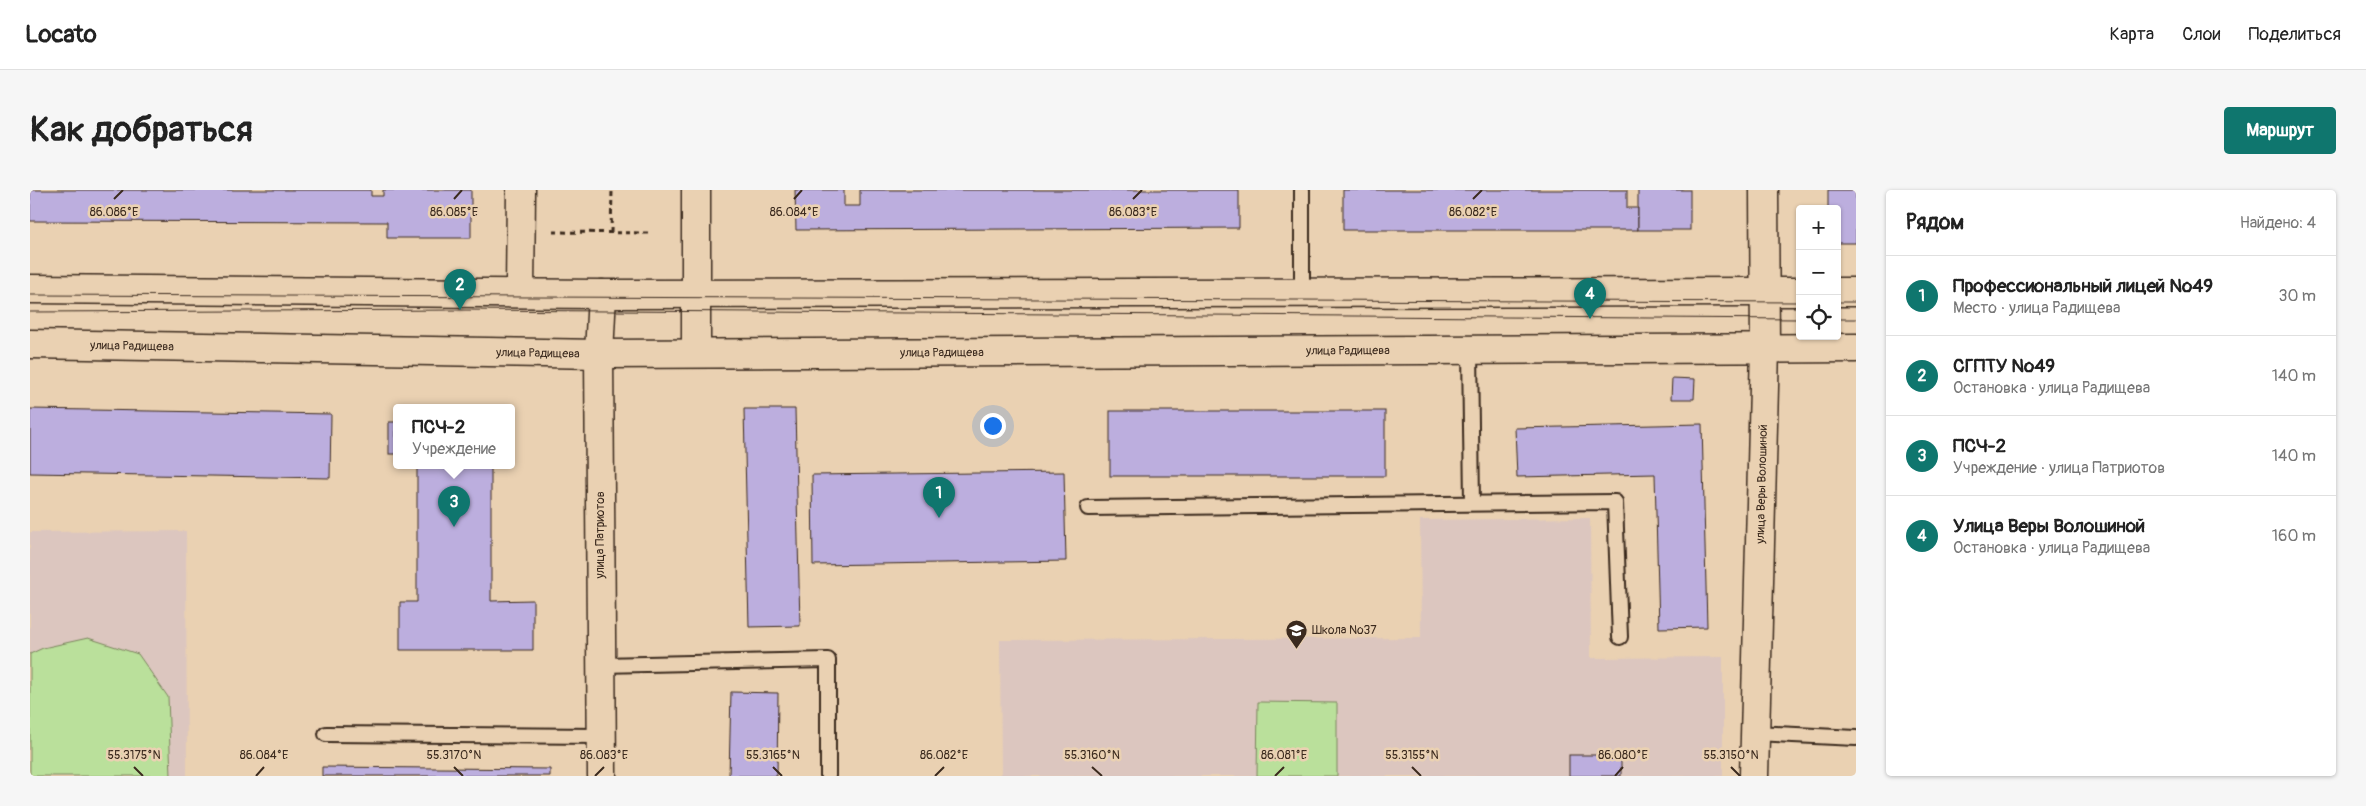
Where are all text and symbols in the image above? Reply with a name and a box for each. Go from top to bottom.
text: Locato [25,20,97,49]
text: Карта [2110,23,2154,46]
text: Слои [2182,23,2220,46]
text: Поделиться [2248,23,2341,46]
button: Маршрут [2224,107,2336,154]
text: Как добраться [30,108,253,152]
text: 86.086°E [90,205,138,220]
text: 86.085°E [430,205,478,220]
text: 86.084°E [770,205,818,220]
text: 86.083°E [1109,205,1157,220]
text: 86.082°E [1449,205,1497,220]
map controls [1796,205,1841,340]
button: + [1796,205,1841,250]
text: Рядом [1906,209,1964,236]
text: Найдено: 4 [2240,213,2316,233]
button: − [1796,250,1841,295]
pin: 2 [444,269,476,310]
text: Профессиональный лицей №49 [1953,274,2213,298]
pin: 4 [1574,278,1606,319]
text: 1 [1919,286,1925,306]
text: 30 m [2278,286,2316,306]
button: locate [1796,295,1841,340]
text: Место · улица Радищева [1953,298,2121,318]
street label: улица Радищева [89,338,174,355]
street label: улица Радищева [1305,343,1390,359]
street label: улица Радищева [495,345,580,362]
street label: улица Радищева [899,345,984,361]
text: СГПТУ №49 [1953,354,2055,378]
text: 2 [1918,366,1926,386]
text: 140 m [2272,366,2316,386]
text: Остановка · улица Радищева [1953,378,2150,398]
popup [393,404,515,469]
your location [980,413,1006,439]
text: ПСЧ-2 [412,415,465,439]
street label: улица Веры Волошиной [1753,424,1771,545]
text: ПСЧ-2 [1953,434,2006,458]
text: Учреждение [412,439,496,459]
text: 3 [1918,446,1926,466]
text: 140 m [2272,446,2316,466]
text: Учреждение · улица Патриотов [1953,458,2165,478]
pin: 1 [923,477,955,518]
pin: 3 [438,486,470,527]
street label: улица Патриотов [593,491,608,580]
text: Улица Веры Волошиной [1953,514,2145,538]
text: 4 [1917,526,1927,546]
text: 160 m [2272,526,2316,546]
text: Остановка · улица Радищева [1953,538,2150,558]
school or university icon: Школа №37 [1284,618,1308,649]
place label: Школа №37 [1312,623,1377,638]
text: 55.3175°N [107,748,161,763]
text: 86.084°E [240,748,288,763]
text: 55.3170°N [427,748,481,763]
text: 86.083°E [580,748,628,763]
text: 55.3165°N [746,748,800,763]
text: 86.082°E [920,748,968,763]
text: 55.3160°N [1064,748,1120,763]
text: 86.081°E [1261,748,1307,763]
text: 55.3155°N [1385,748,1439,763]
text: 86.080°E [1598,748,1648,763]
text: 55.3150°N [1703,748,1759,763]

